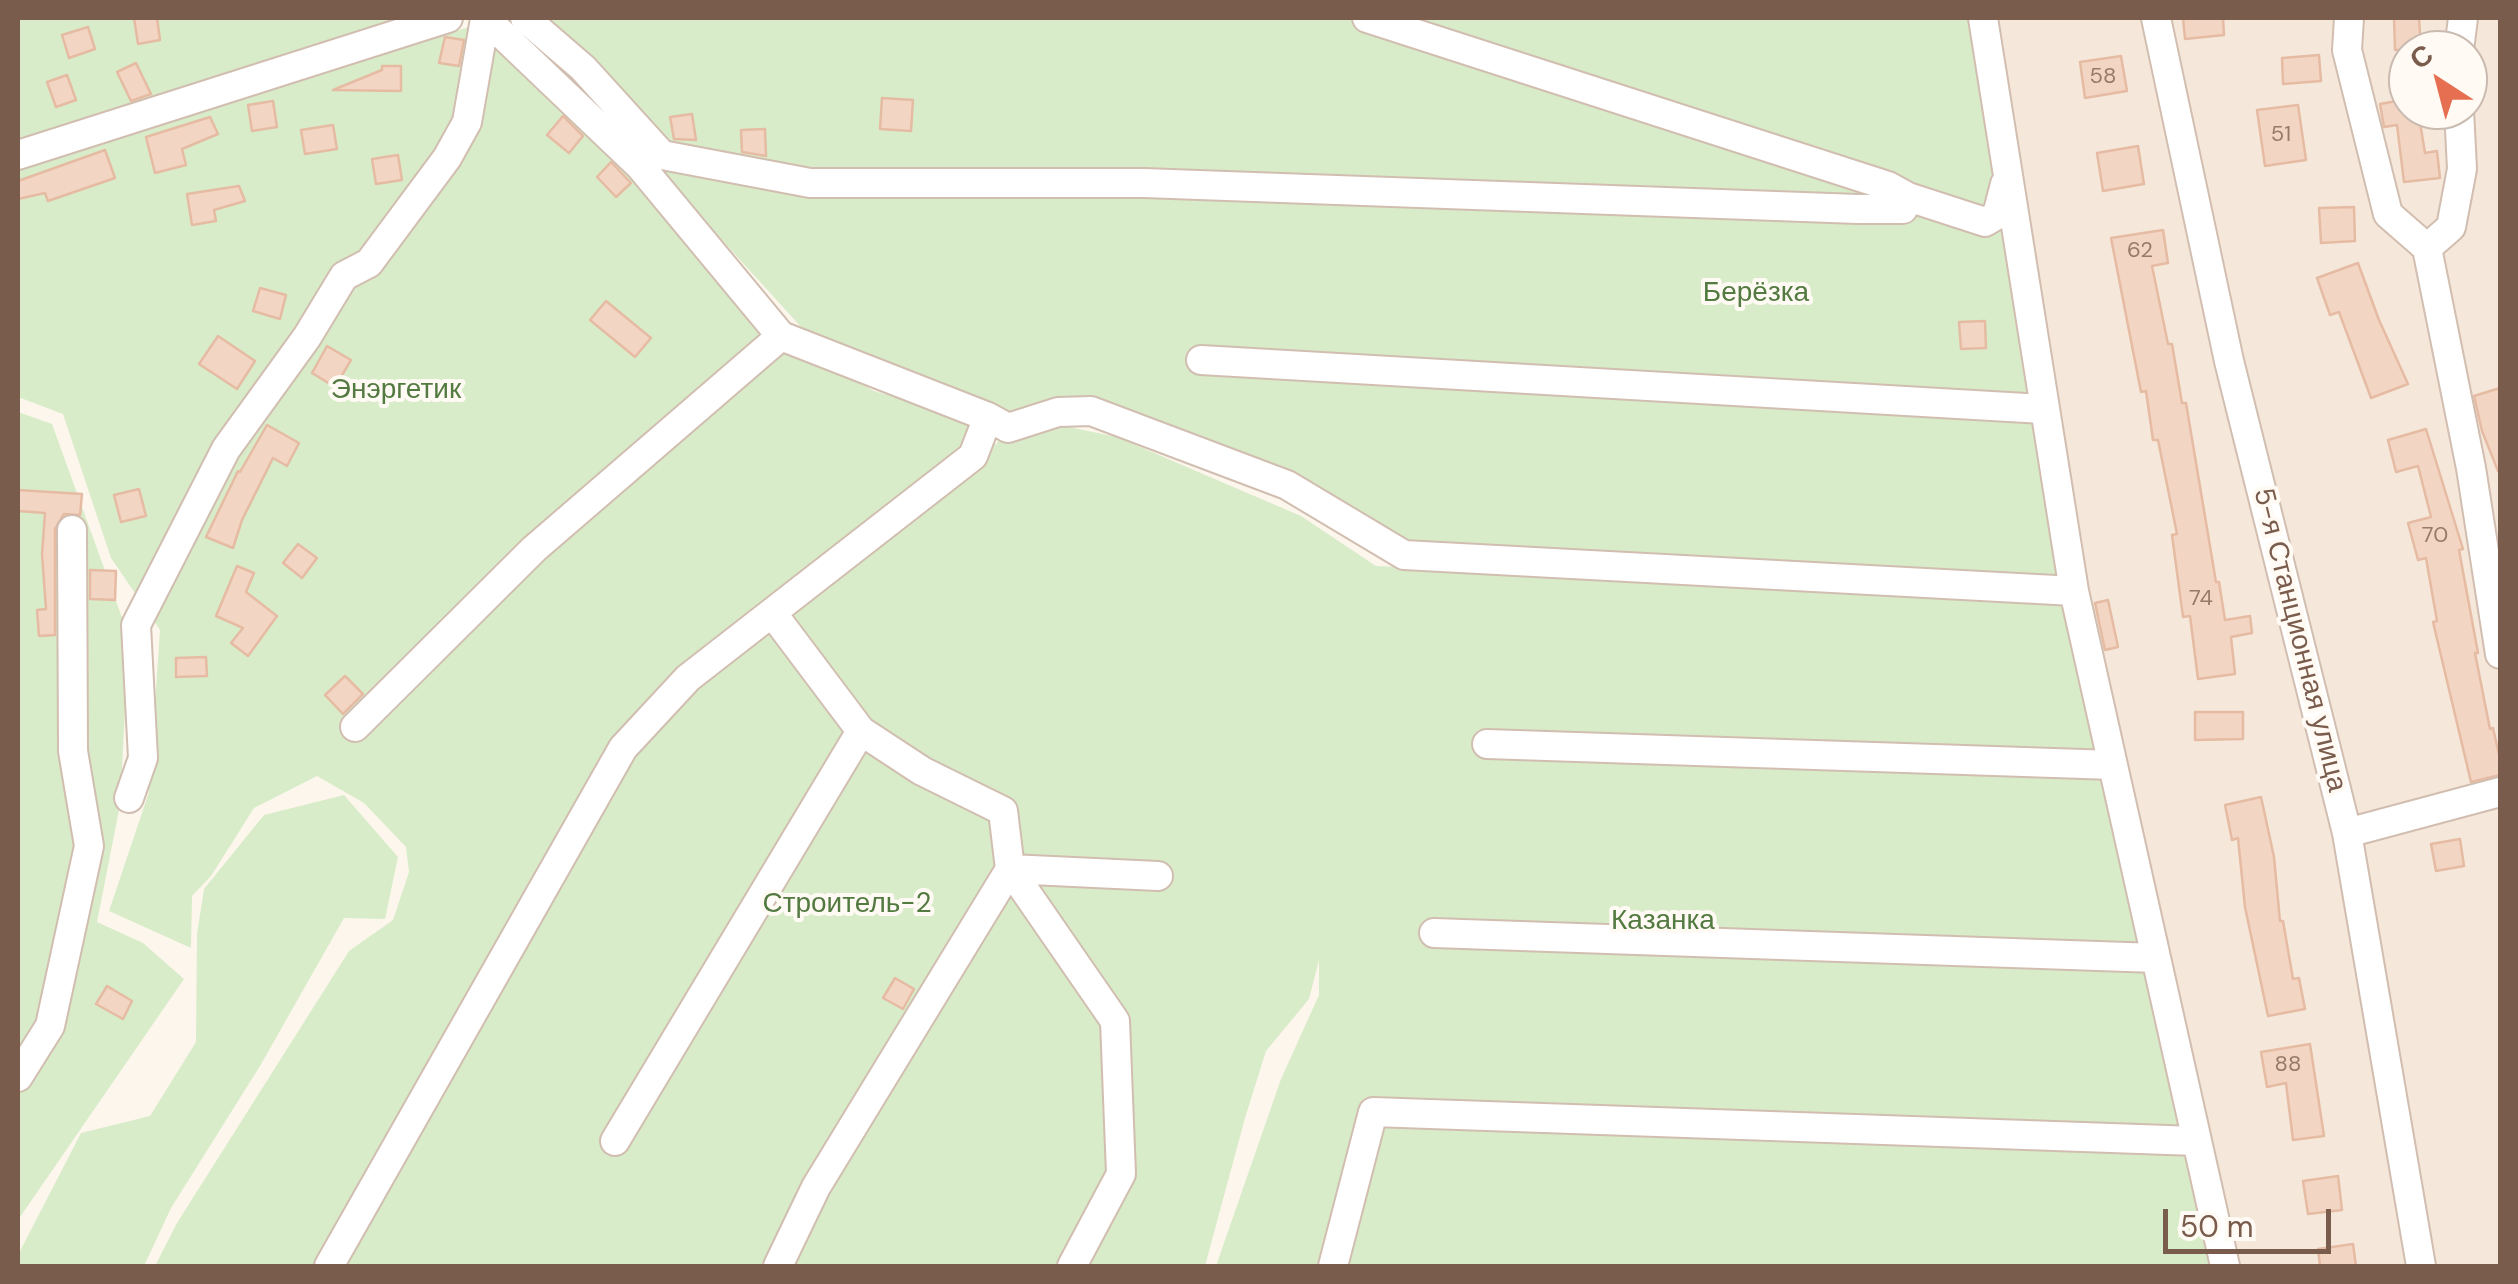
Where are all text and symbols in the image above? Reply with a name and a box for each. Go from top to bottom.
north arrow [2388,30,2488,130]
text: С [2402,36,2440,78]
house number: 58 [2090,64,2116,90]
house number: 51 [2271,122,2291,148]
house number: 62 [2127,238,2153,264]
park label: Берёзка [1703,277,1809,311]
park label: Энэргетик [331,374,461,408]
street label: 5-я Станционная улица [2245,485,2353,795]
house number: 70 [2422,523,2448,549]
house number: 74 [2189,586,2213,612]
park label: Строитель-2 [762,888,932,922]
park label: Казанка [1611,905,1715,939]
house number: 88 [2275,1052,2301,1078]
scale bar [2168,1189,2336,1251]
text: 50 m [2180,1207,2254,1246]

